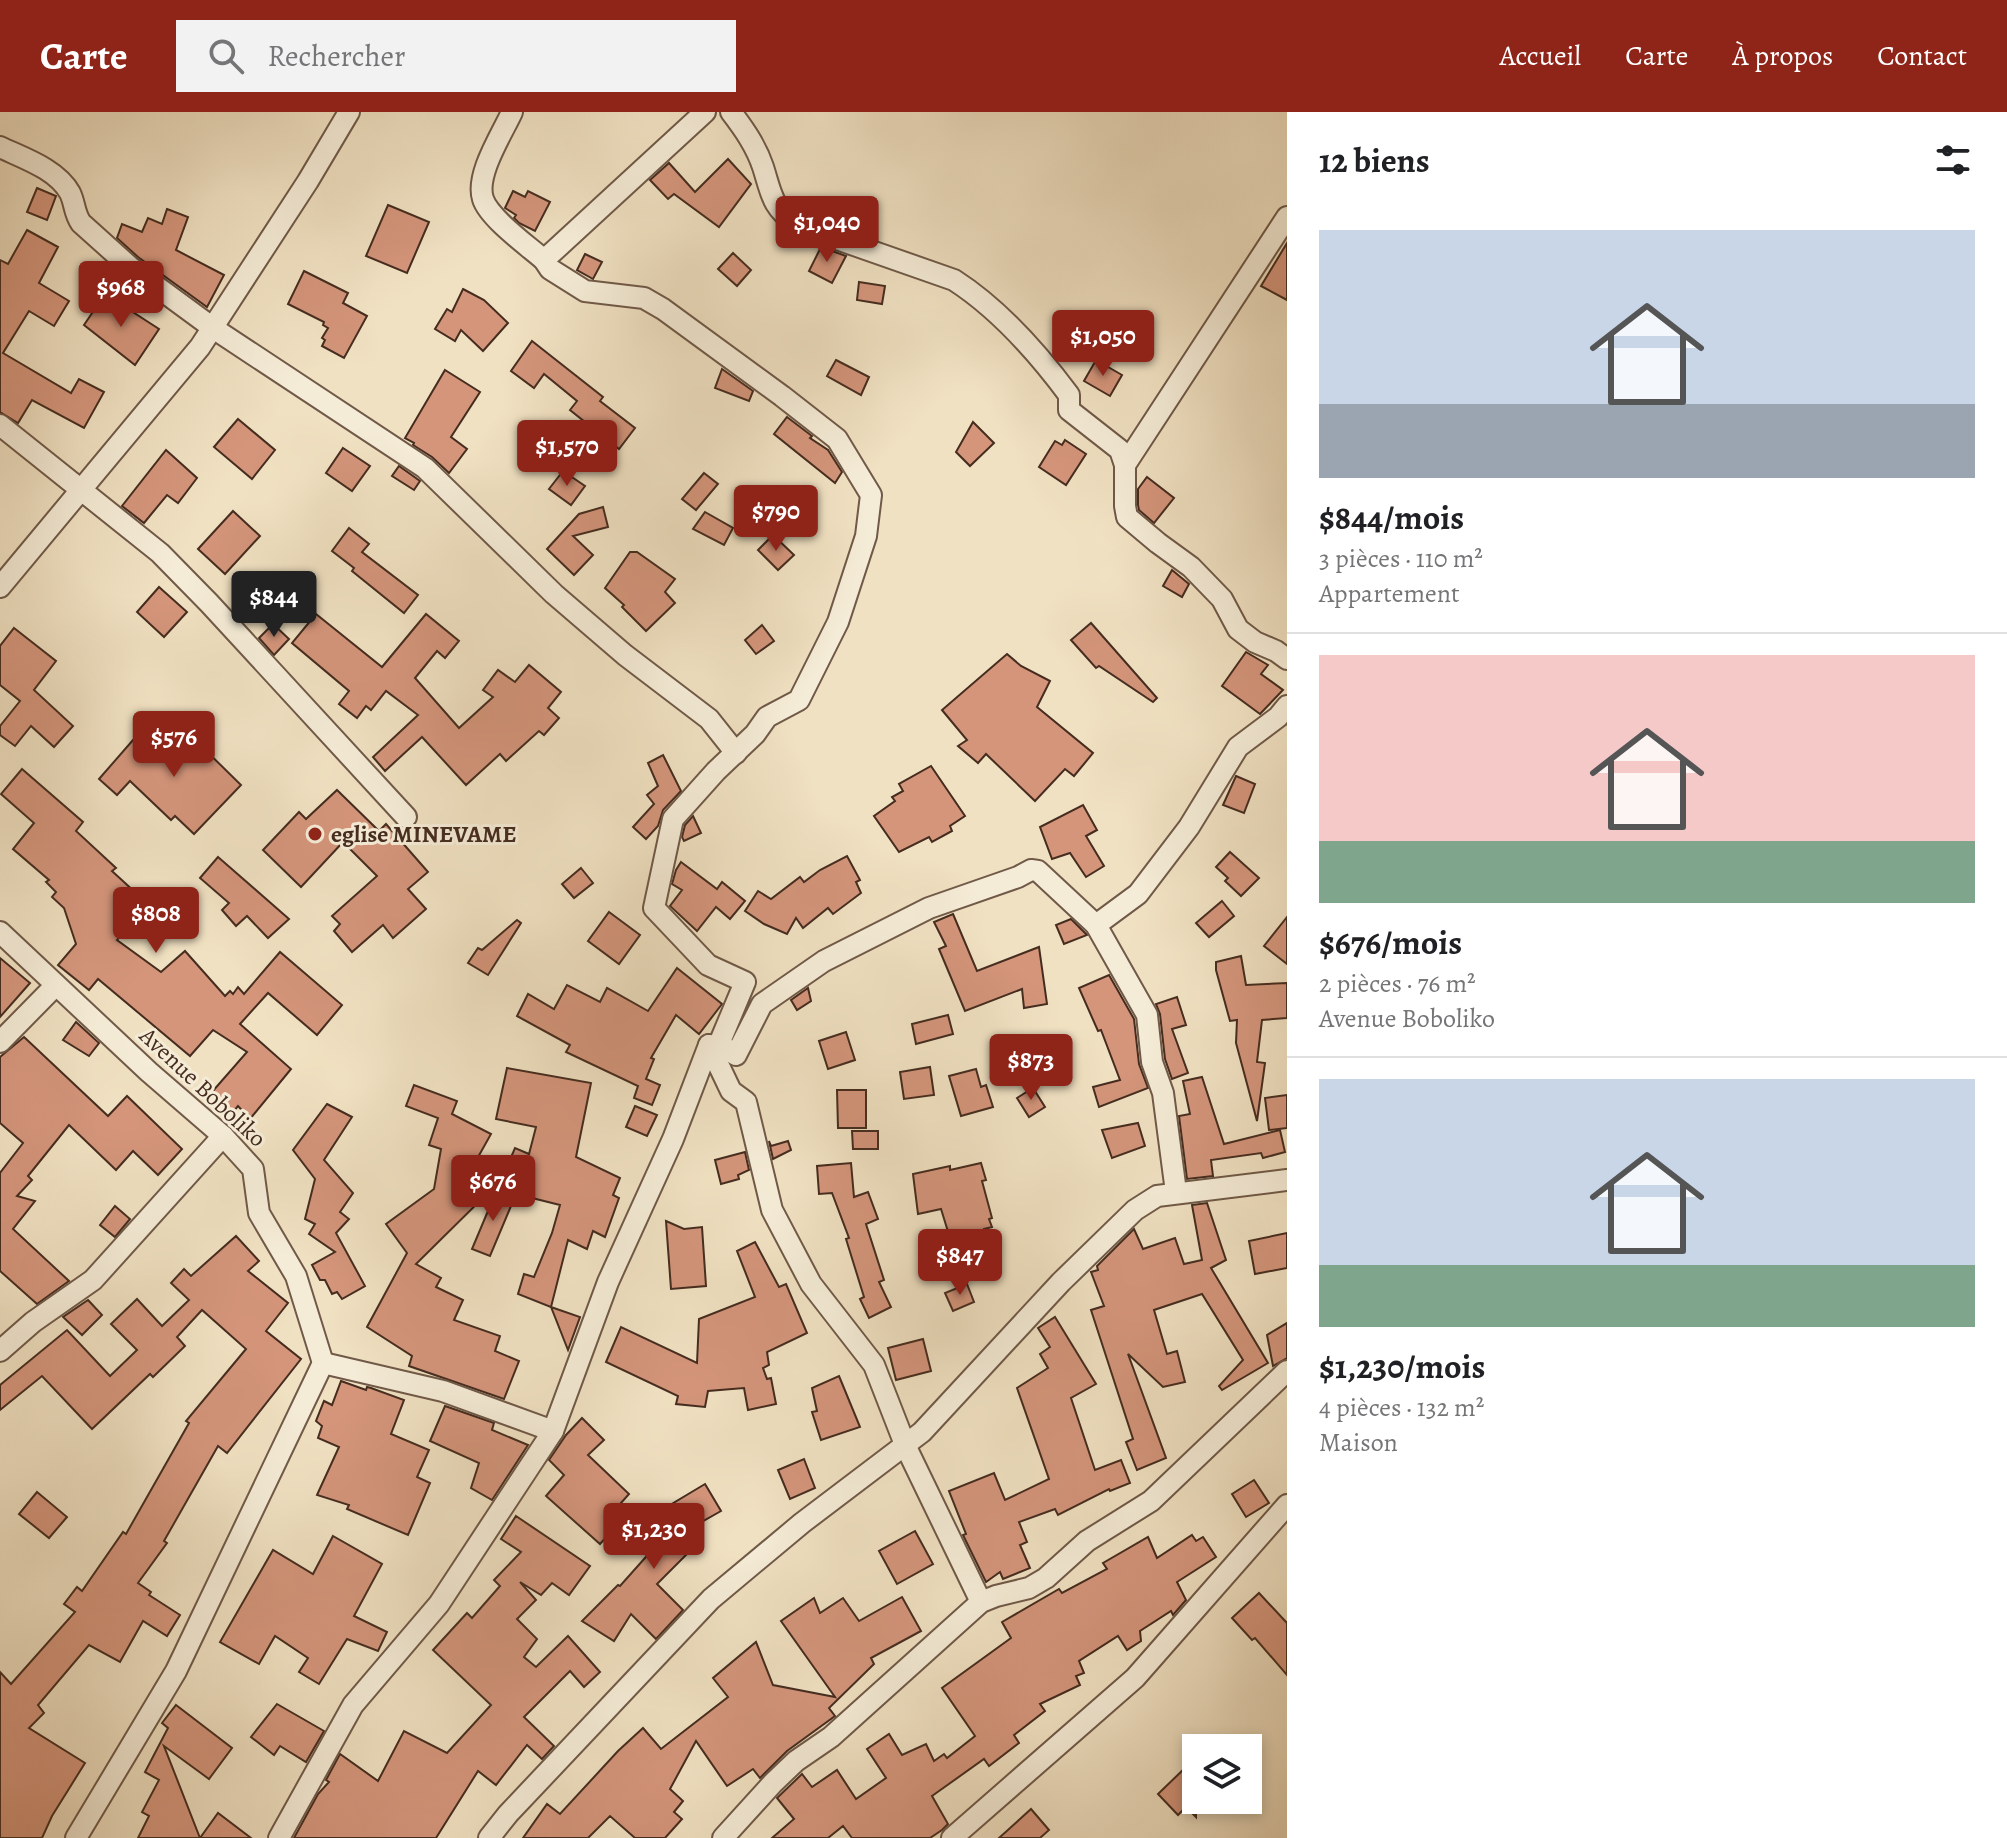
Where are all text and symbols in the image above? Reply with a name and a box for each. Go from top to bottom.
search box [176,20,736,92]
text: Carte [40,30,128,82]
icon: search [204,34,248,78]
text: Rechercher [268,36,405,76]
text: Accueil [1499,37,1581,75]
text: Carte [1625,37,1688,75]
text: À propos [1732,37,1833,75]
text: Contact [1877,37,1967,75]
text: 12 biens [1319,137,1430,184]
icon: filters [1931,138,1975,182]
pin: $1,040 [762,196,892,264]
text: $1,040 [794,204,860,239]
pin: $968 [74,261,168,329]
text: $968 [97,269,145,304]
icon: home [1575,282,1719,426]
pin: $1,050 [1038,310,1168,378]
text: $1,050 [1070,318,1136,353]
pin: $1,570 [502,420,632,488]
text: $1,570 [535,428,599,463]
pin: $790 [729,485,823,553]
text: $790 [752,493,800,528]
text: $844/mois [1319,494,1464,541]
text: 3 pièces · 110 m² [1319,541,1483,576]
pin: $844 [227,571,321,639]
text: Appartement [1319,576,1460,611]
text: $844 [249,579,299,614]
icon: home [1575,707,1719,851]
pin: $576 [127,711,221,779]
text: $576 [151,719,197,754]
place label: eglise MINEVAME [331,818,516,850]
marker: eglise MINEVAME [306,825,324,843]
pin: $808 [109,887,203,955]
text: $808 [131,895,181,930]
text: $676/mois [1319,919,1462,966]
text: 2 pièces · 76 m² [1319,966,1476,1001]
text: Avenue Boboliko [1319,1001,1495,1036]
street label: Avenue Boboliko [132,1019,273,1154]
pin: $873 [984,1034,1078,1102]
text: $873 [1008,1042,1054,1077]
icon: home [1575,1131,1719,1275]
pin: $676 [446,1155,540,1223]
text: $676 [469,1163,517,1198]
pin: $847 [913,1229,1007,1297]
text: $847 [936,1237,984,1272]
text: $1,230/mois [1319,1343,1485,1390]
text: 4 pièces · 132 m² [1319,1390,1484,1425]
text: Maison [1319,1425,1398,1460]
pin: $1,230 [589,1503,719,1571]
text: $1,230 [621,1511,687,1546]
map controls [1182,1734,1262,1814]
button: layers [1182,1734,1262,1814]

